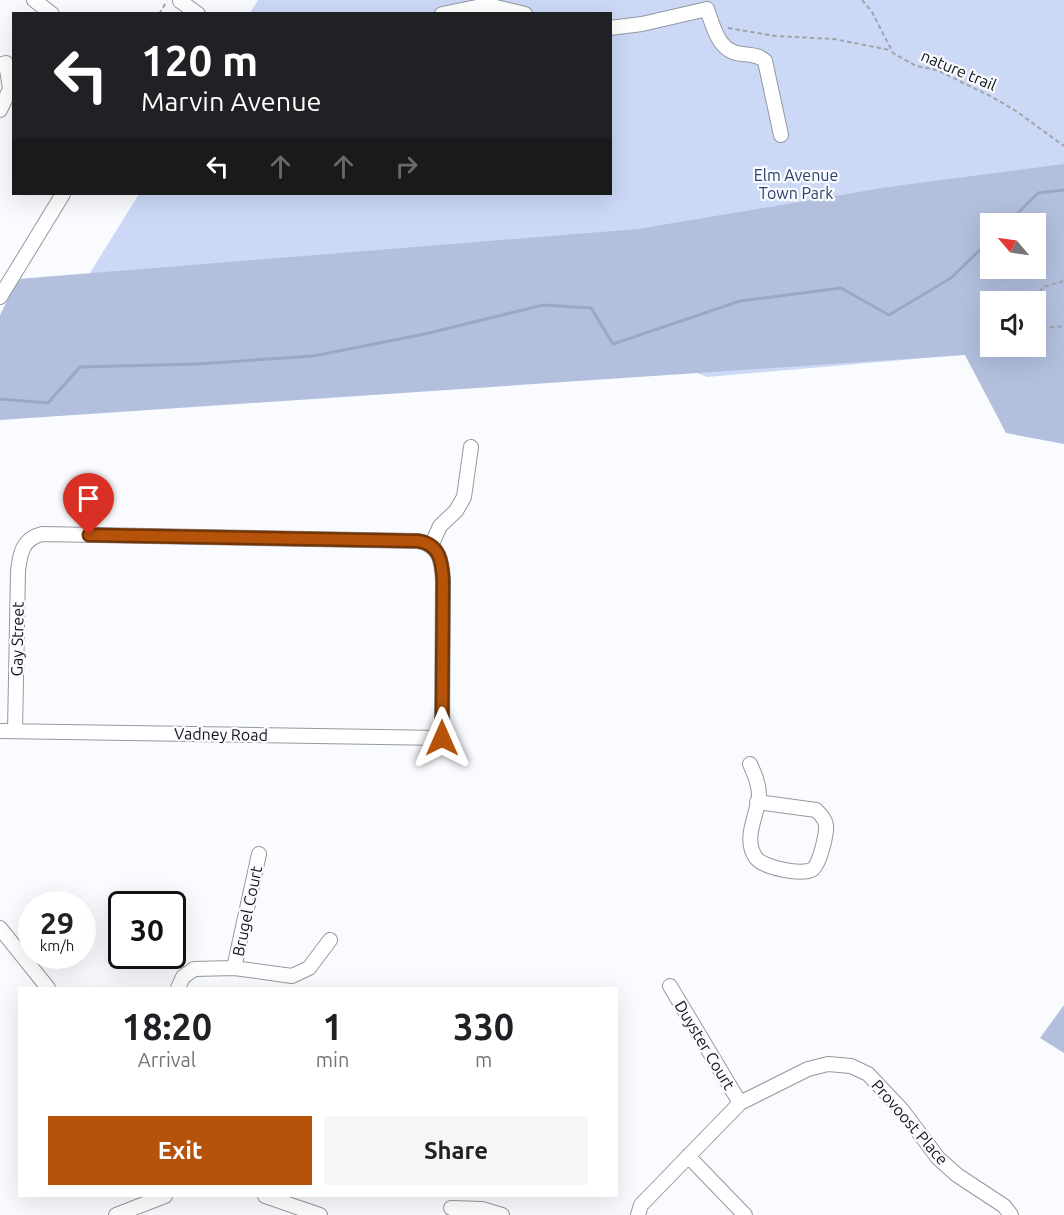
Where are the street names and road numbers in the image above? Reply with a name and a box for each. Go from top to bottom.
street label: nature trail [919,46,999,94]
street label: Gay Street [7,601,27,677]
street label: Vadney Road [174,724,268,744]
street label: Brugel Court [229,863,266,958]
street label: Duyster Court [671,997,739,1093]
street label: Provoost Place [868,1076,952,1168]

